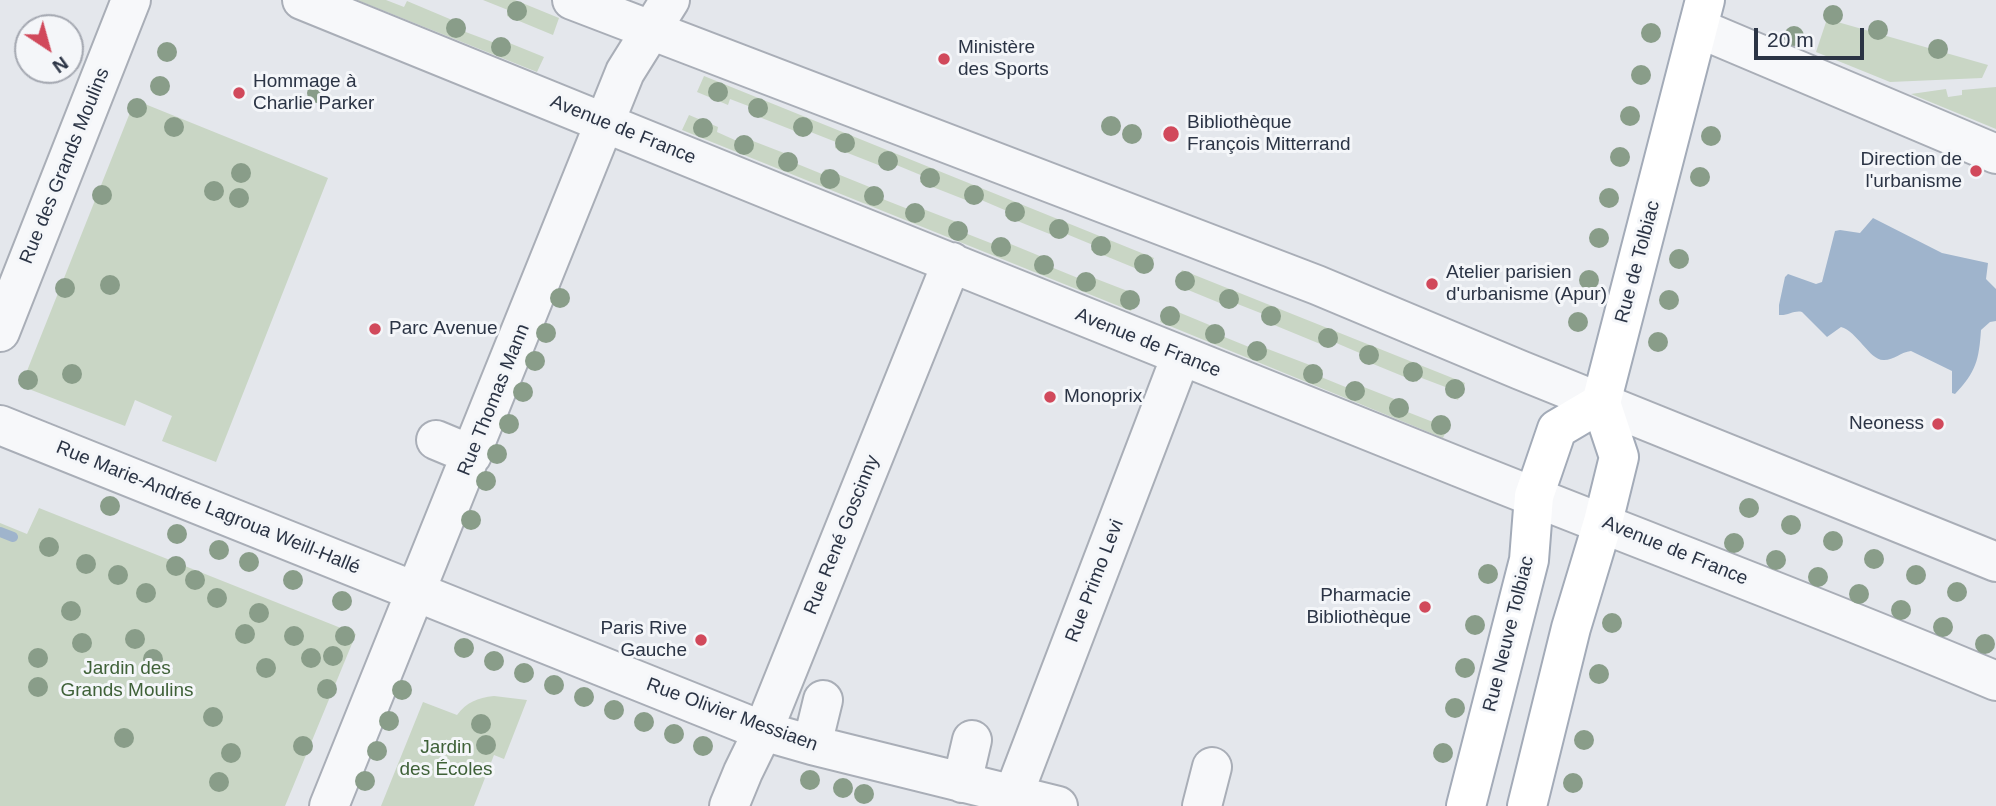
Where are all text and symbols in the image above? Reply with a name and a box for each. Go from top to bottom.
north arrow [14,14,84,84]
scale bar [1758,14,1868,58]
text: 20 m [1767,28,1814,51]
place label: Ministère des Sports [958,37,1049,81]
marker: Ministère des Sports [936,51,952,67]
text: N [49,52,72,77]
street label: Rue des Grands Moulins [15,65,115,267]
place label: Hommage à Charlie Parker [253,71,374,115]
marker: Hommage à Charlie Parker [231,85,247,101]
street label: Avenue de France [547,90,699,170]
place label: Bibliothèque François Mitterrand [1187,112,1351,156]
marker: Bibliothèque François Mitterrand [1161,124,1181,144]
place label: Direction de l'urbanisme [1861,149,1962,193]
marker: Direction de l'urbanisme [1968,163,1984,179]
street label: Rue de Tolbiac [1611,198,1665,326]
place label: Atelier parisien d'urbanisme (Apur) [1446,262,1607,306]
marker: Atelier parisien d'urbanisme (Apur) [1424,276,1440,292]
street label: Avenue de France [1072,303,1224,383]
place label: Parc Avenue [389,318,497,340]
marker: Parc Avenue [367,321,383,337]
street label: Rue Thomas Mann [453,321,535,479]
place label: Monoprix [1064,386,1142,408]
marker: Monoprix [1042,389,1058,405]
place label: Neoness [1849,413,1924,435]
marker: Neoness [1930,416,1946,432]
street label: Rue Marie-Andrée Lagroua Weill-Hallé [53,436,363,580]
street label: Rue René Goscinny [800,452,884,618]
street label: Avenue de France [1599,511,1751,591]
street label: Rue Primo Levi [1061,516,1129,646]
street label: Rue Neuve Tolbiac [1479,554,1539,714]
place label: Pharmacie Bibliothèque [1306,585,1411,629]
marker: Pharmacie Bibliothèque [1417,599,1433,615]
place label: Paris Rive Gauche [600,618,687,662]
marker: Paris Rive Gauche [693,632,709,648]
park label: Jardin des Grands Moulins [60,658,194,702]
street label: Rue Olivier Messiaen [643,673,821,757]
park label: Jardin des Écoles [400,737,492,781]

